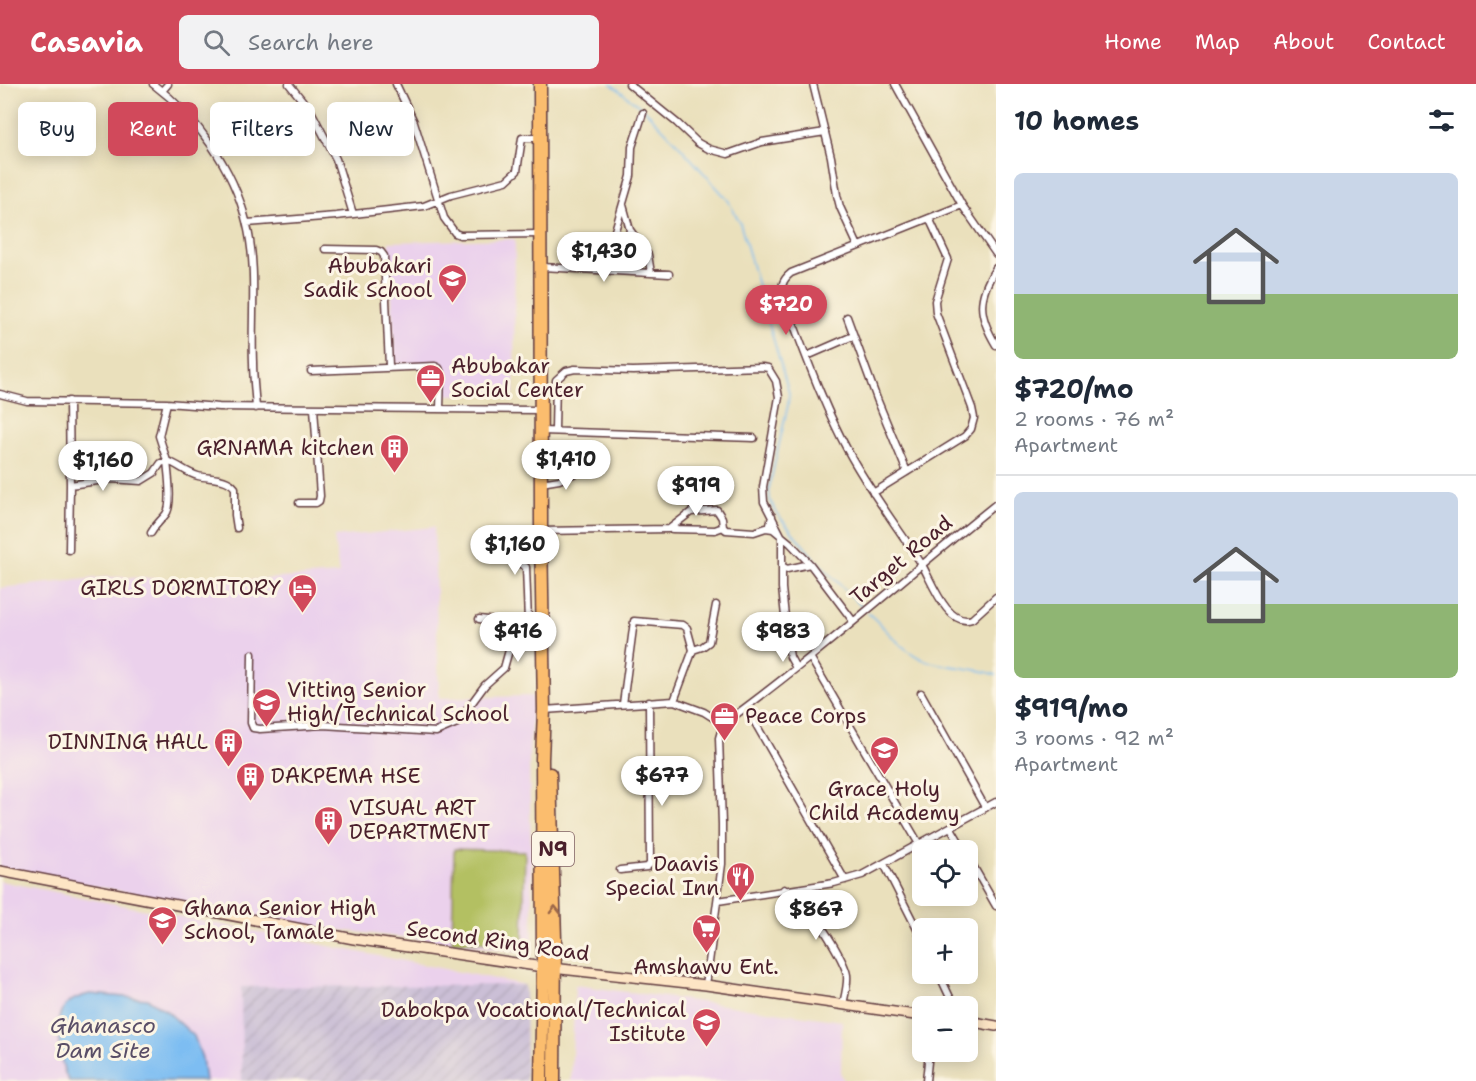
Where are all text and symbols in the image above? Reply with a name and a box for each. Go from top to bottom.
search box [179,15,599,69]
text: Casavia [30,23,143,61]
icon: search [200,26,233,59]
text: Search here [248,28,374,57]
text: Home [1104,28,1162,56]
text: Map [1195,28,1240,56]
text: About [1273,28,1334,56]
text: Contact [1367,28,1446,56]
chip: Buy [18,102,96,156]
chip: Rent [108,102,198,156]
chip: Filters [210,102,315,156]
chip: New [327,102,414,156]
text: 10 homes [1014,103,1139,138]
icon: filters [1425,104,1458,137]
icon: home [1182,212,1290,320]
pin: $1,430 [555,232,653,283]
text: $1,430 [571,238,637,264]
place label: Abubakari Sadik School [304,252,433,304]
school or university icon: Abubakari Sadik School [437,262,469,304]
pin: $720 [750,285,822,336]
text: $720 [759,291,813,317]
place label: Abubakar Social Center [451,352,584,404]
office icon: Abubakar Social Center [414,362,446,404]
text: $720/mo [1014,371,1134,406]
text: 2 rooms · 76 m² [1014,406,1174,432]
building icon: GRNAMA kitchen [379,432,411,474]
text: Apartment [1014,432,1118,458]
place label: GRNAMA kitchen [197,434,374,462]
pin: $1,410 [517,440,615,491]
pin: $1,160 [54,441,152,492]
text: $1,410 [536,446,596,472]
text: $1,160 [72,447,134,473]
pin: $919 [660,466,732,517]
text: $919 [671,472,721,498]
street label: Target Road [844,509,958,611]
pin: $1,160 [466,525,564,576]
text: $1,160 [484,531,546,557]
icon: home [1182,531,1290,639]
hotel icon: GIRLS DORMITORY [286,572,318,614]
place label: GIRLS DORMITORY [80,574,281,602]
pin: $416 [482,612,554,663]
pin: $983 [747,612,819,663]
text: $416 [494,618,542,644]
text: $983 [756,618,810,644]
place label: Vitting Senior High/Technical School [287,676,510,728]
school or university icon: Vitting Senior High/Technical School [250,686,282,728]
text: $919/mo [1014,690,1128,725]
office icon: Peace Corps [708,700,740,742]
place label: Peace Corps [745,702,867,730]
text: 3 rooms · 92 m² [1014,725,1174,751]
building icon: DINNING HALL [213,726,245,768]
place label: DINNING HALL [48,728,208,756]
school or university icon: Grace Holy Child Academy [868,734,900,776]
text: Apartment [1014,751,1118,777]
pin: $677 [626,756,698,807]
building icon: DAKPEMA HSE [234,760,266,802]
place label: DAKPEMA HSE [271,762,421,790]
text: $677 [635,762,689,788]
place label: Grace Holy Child Academy [809,775,959,827]
place label: VISUAL ART DEPARTMENT [349,794,490,846]
building icon: VISUAL ART DEPARTMENT [312,804,344,846]
road number: N9 [532,832,574,866]
map controls [912,840,978,1062]
button: locate [912,840,978,906]
place label: Daavis Special Inn [605,850,719,902]
restaurant icon: Daavis Special Inn [724,860,756,902]
pin: $867 [780,890,852,941]
place label: Ghana Senior High School, Tamale [184,894,376,946]
text: $867 [789,896,843,922]
school or university icon: Ghana Senior High School, Tamale [147,904,179,946]
one-way arrow [549,905,561,914]
supermarket icon: Amshawu Ent. [690,912,722,954]
street label: Second Ring Road [405,914,591,968]
button: + [912,918,978,984]
place label: Amshawu Ent. [633,953,779,981]
place label: Dabokpa Vocational/Technical Istitute [381,996,687,1048]
button: − [912,996,978,1062]
school or university icon: Dabokpa Vocational/Technical Istitute [691,1006,723,1048]
water label: Ghanasco Dam Site [50,1011,156,1065]

